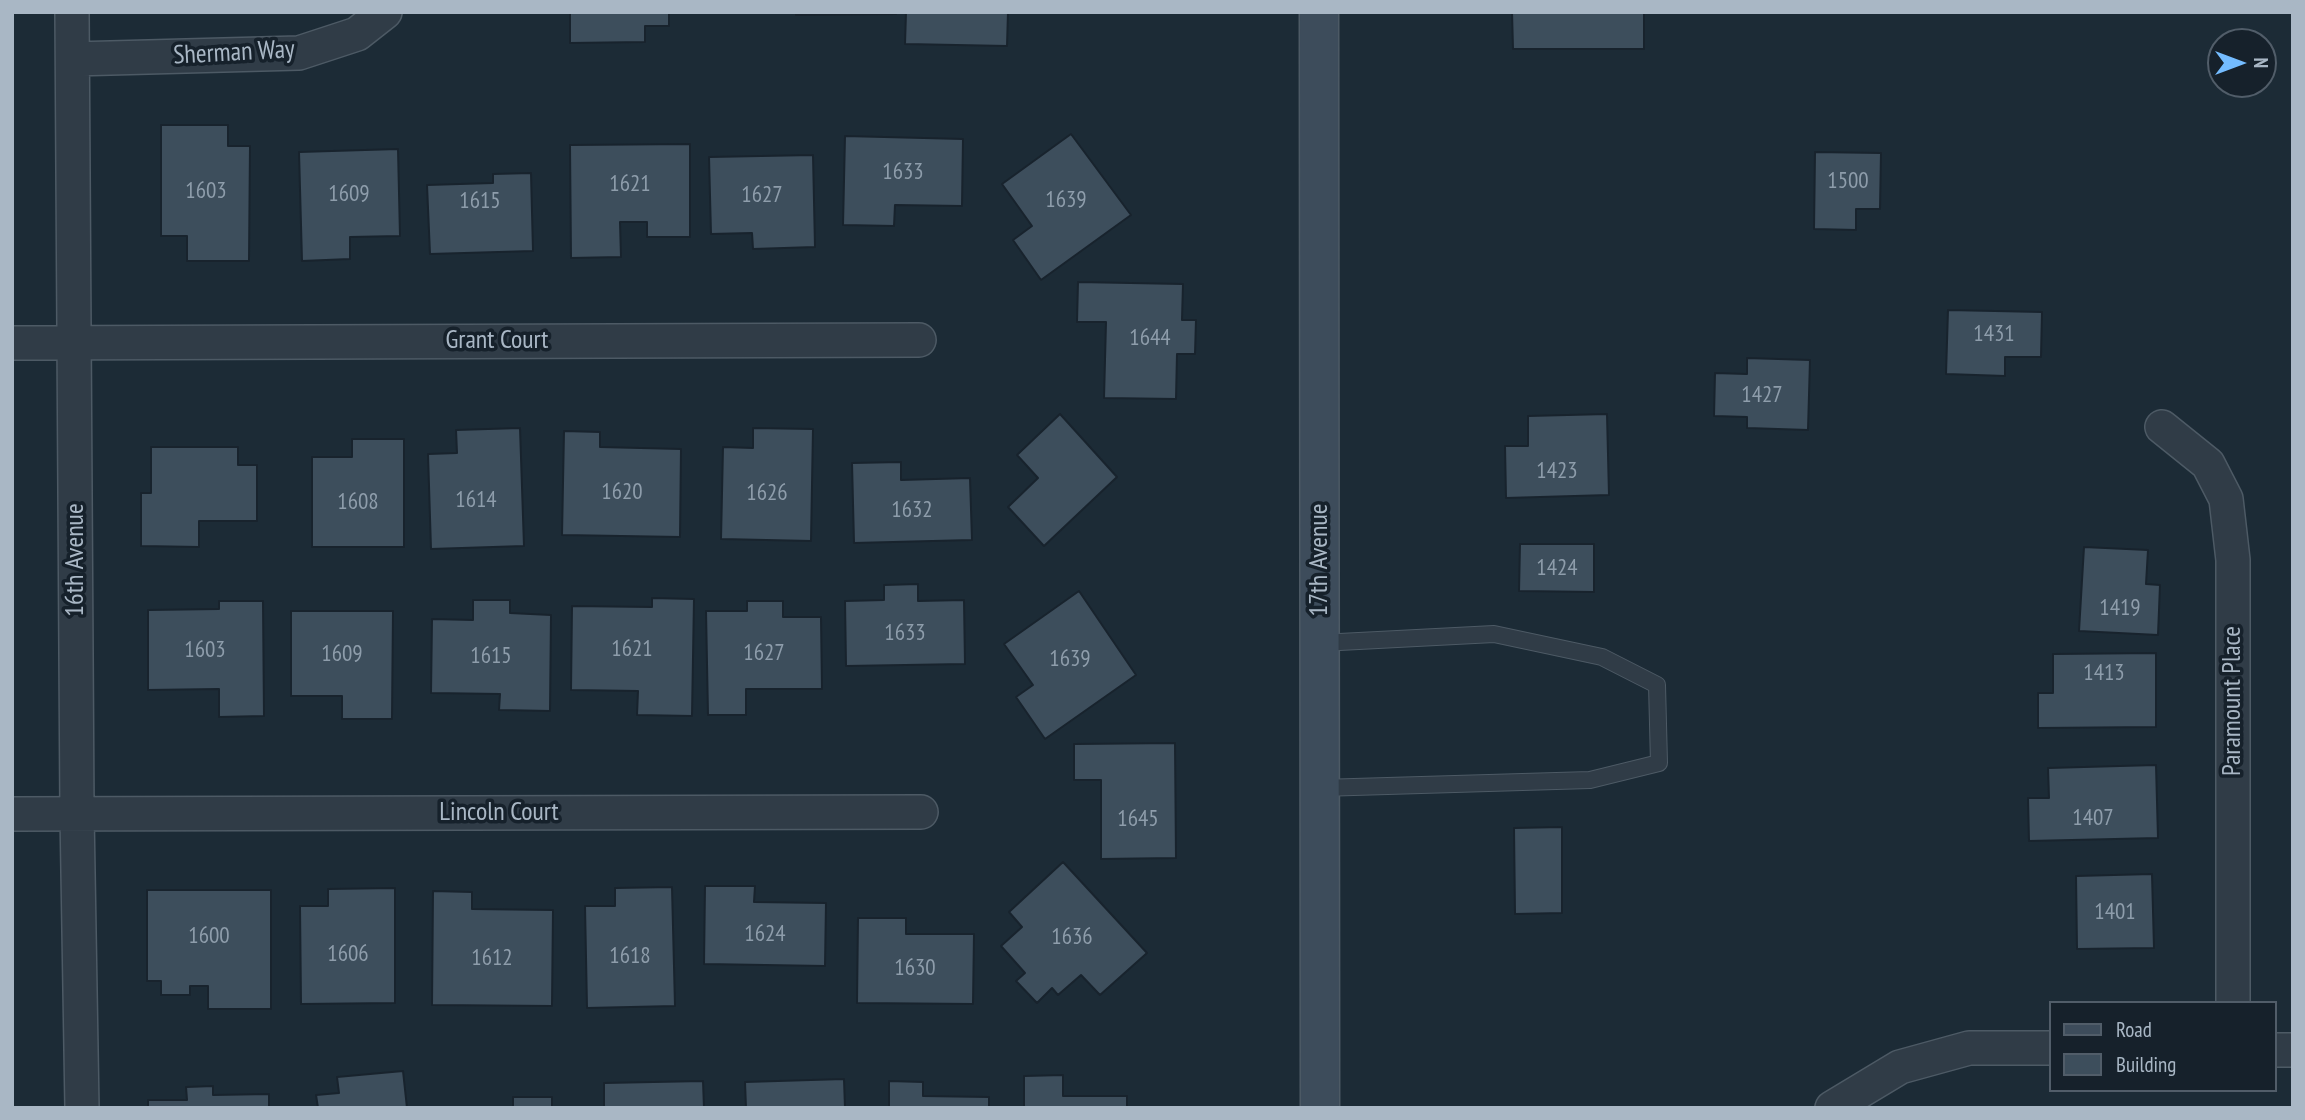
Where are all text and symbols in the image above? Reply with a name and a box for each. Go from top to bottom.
north arrow [2207,28,2277,98]
street label: Sherman Way [173,34,295,72]
text: N [2249,58,2273,68]
house number: 1633 [882,158,924,186]
house number: 1500 [1827,167,1869,195]
house number: 1621 [609,170,651,198]
house number: 1603 [185,177,227,205]
house number: 1609 [328,180,370,208]
house number: 1627 [741,181,783,209]
house number: 1639 [1045,186,1087,214]
house number: 1615 [459,187,501,215]
house number: 1431 [1973,320,2015,348]
house number: 1644 [1129,324,1171,352]
street label: Grant Court [446,325,548,357]
house number: 1427 [1741,381,1783,409]
house number: 1423 [1536,457,1578,485]
house number: 1620 [601,478,643,506]
house number: 1626 [746,479,788,507]
house number: 1614 [455,486,497,514]
house number: 1608 [337,488,379,516]
house number: 1632 [891,496,933,524]
street label: 16th Avenue [60,503,92,617]
street label: 17th Avenue [1304,503,1336,617]
house number: 1424 [1536,554,1578,582]
house number: 1419 [2099,594,2141,622]
house number: 1633 [884,619,926,647]
street label: Paramount Place [2217,626,2249,776]
house number: 1621 [611,635,653,663]
house number: 1603 [184,636,226,664]
house number: 1627 [743,639,785,667]
house number: 1609 [321,640,363,668]
house number: 1615 [470,642,512,670]
house number: 1639 [1049,645,1091,673]
house number: 1413 [2083,659,2125,687]
street label: Lincoln Court [439,797,559,829]
house number: 1407 [2072,804,2114,832]
house number: 1645 [1117,805,1159,833]
house number: 1401 [2094,898,2136,926]
house number: 1624 [744,920,786,948]
house number: 1600 [188,922,230,950]
house number: 1636 [1051,923,1093,951]
house number: 1606 [327,940,369,968]
house number: 1618 [609,942,651,970]
house number: 1612 [471,944,513,972]
house number: 1630 [894,954,936,982]
legend [2050,1001,2277,1092]
text: Road [2116,1016,2152,1043]
text: Building [2116,1051,2176,1078]

